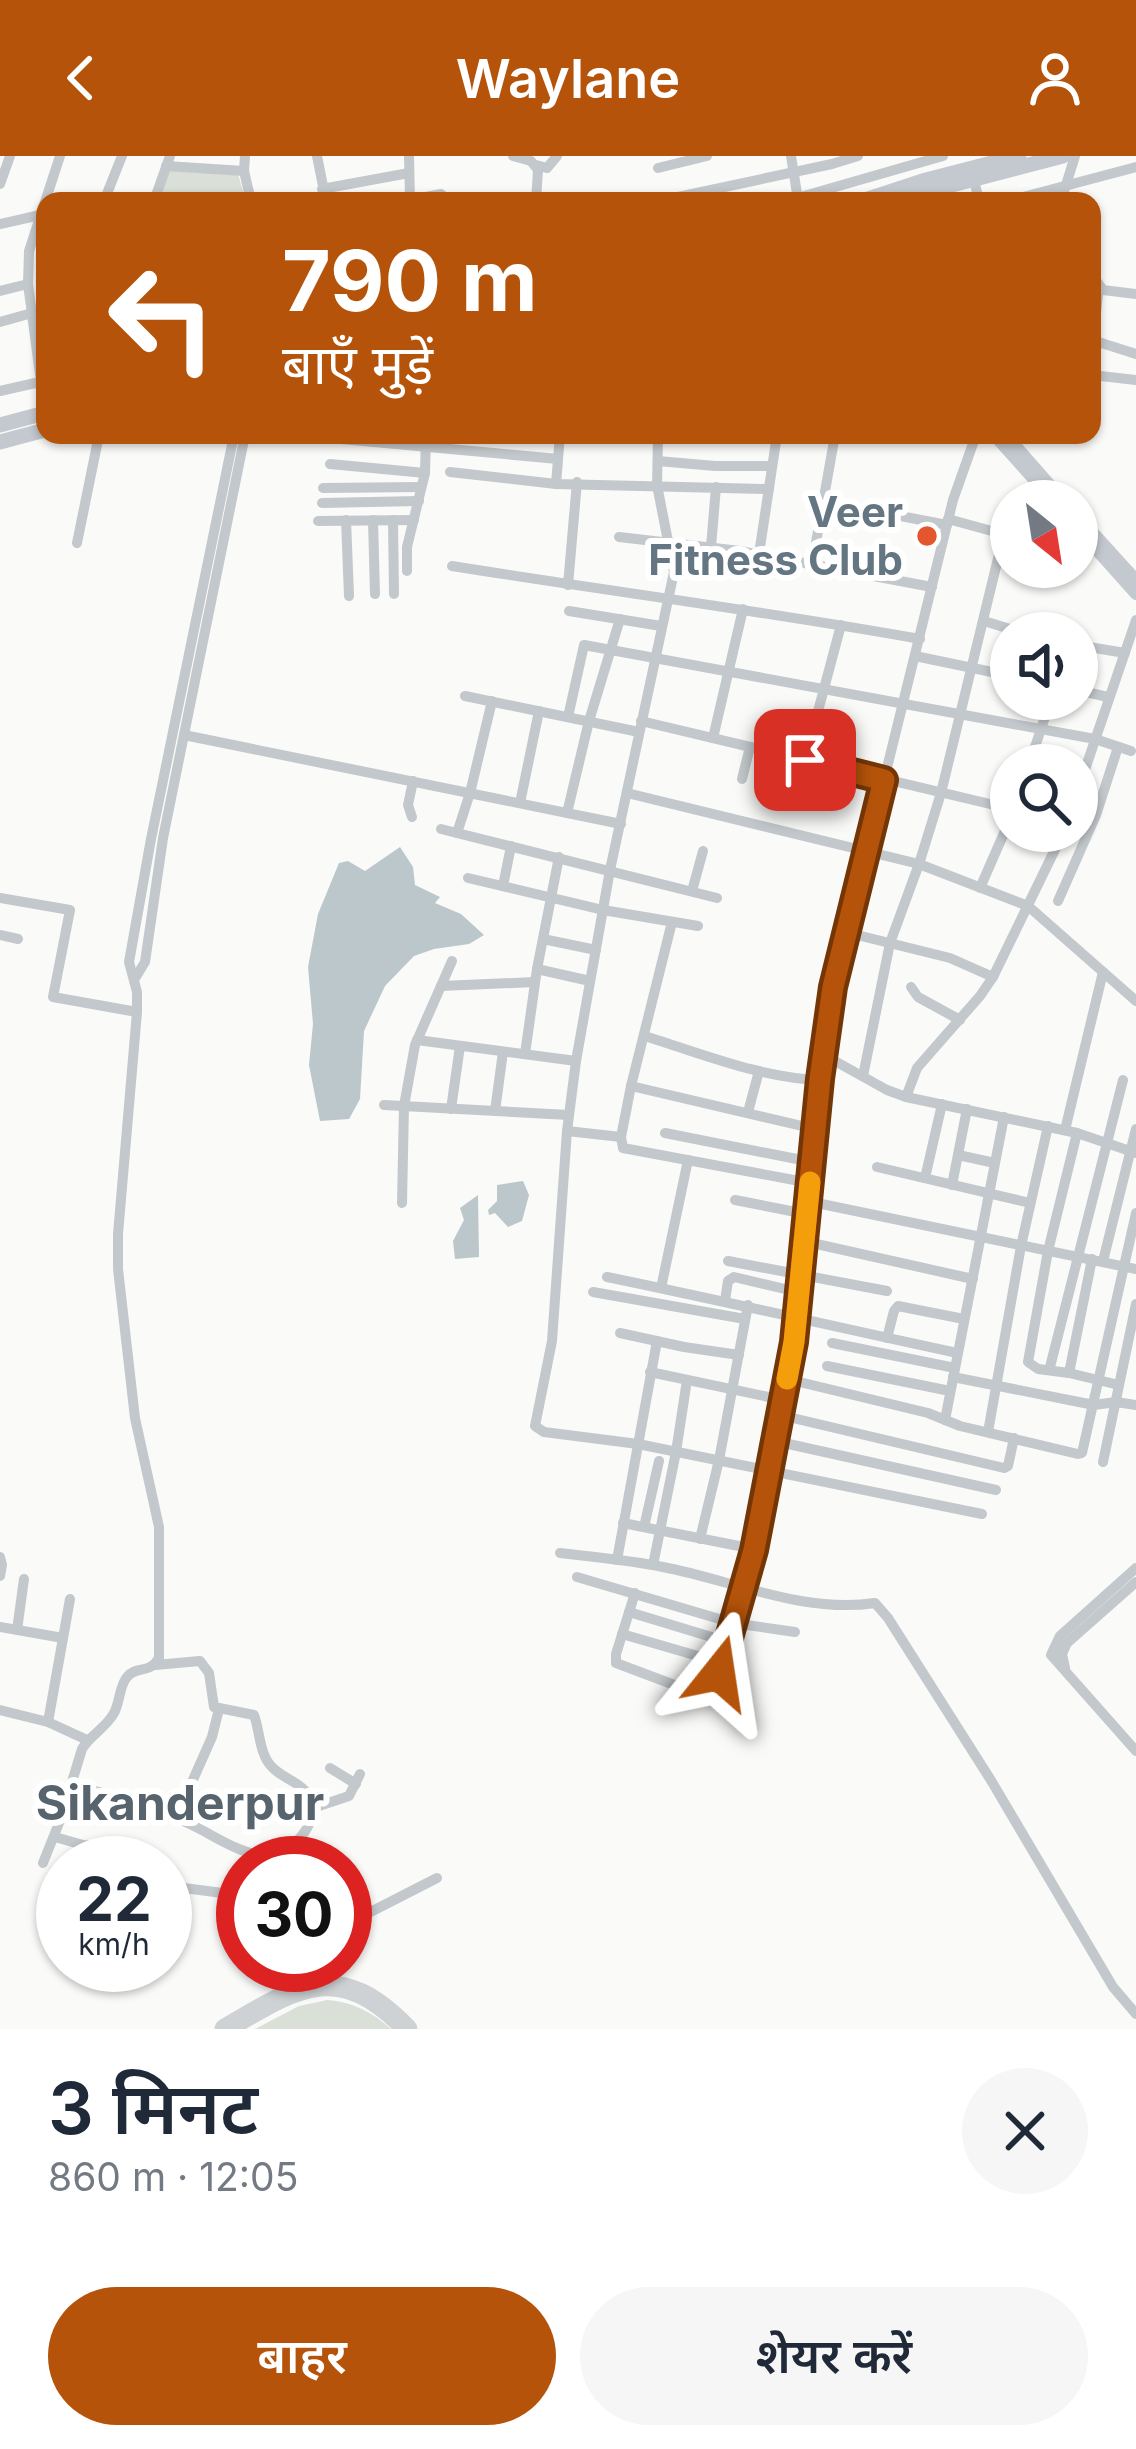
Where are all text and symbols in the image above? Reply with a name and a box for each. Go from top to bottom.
icon: back [48,45,114,111]
icon: person [1022,45,1088,111]
text: Waylane [456,46,680,111]
text: 790 m [282,230,538,331]
icon: left [84,240,240,396]
text: बाएँ मुड़ें [282,332,433,397]
north arrow [990,480,1098,588]
map controls [990,480,1098,852]
place label: Veer Fitness Club [648,486,903,585]
marker: Veer Fitness Club [914,523,940,549]
button: sound [990,612,1098,720]
pin [754,709,856,811]
icon: arrive [772,727,838,793]
button: search [990,744,1098,852]
position arrow [656,1610,782,1736]
district label: Sikanderpur [36,1773,324,1832]
speed limit sign: 30 [216,1836,372,1992]
text: 22 [76,1863,152,1935]
text: km/h [78,1926,150,1962]
text: 3 मिनट [48,2064,258,2151]
button: close [962,2068,1088,2194]
text: 860 m · 12:05 [48,2153,298,2200]
button: बाहर [48,2287,556,2425]
button: शेयर करें [580,2287,1088,2425]

